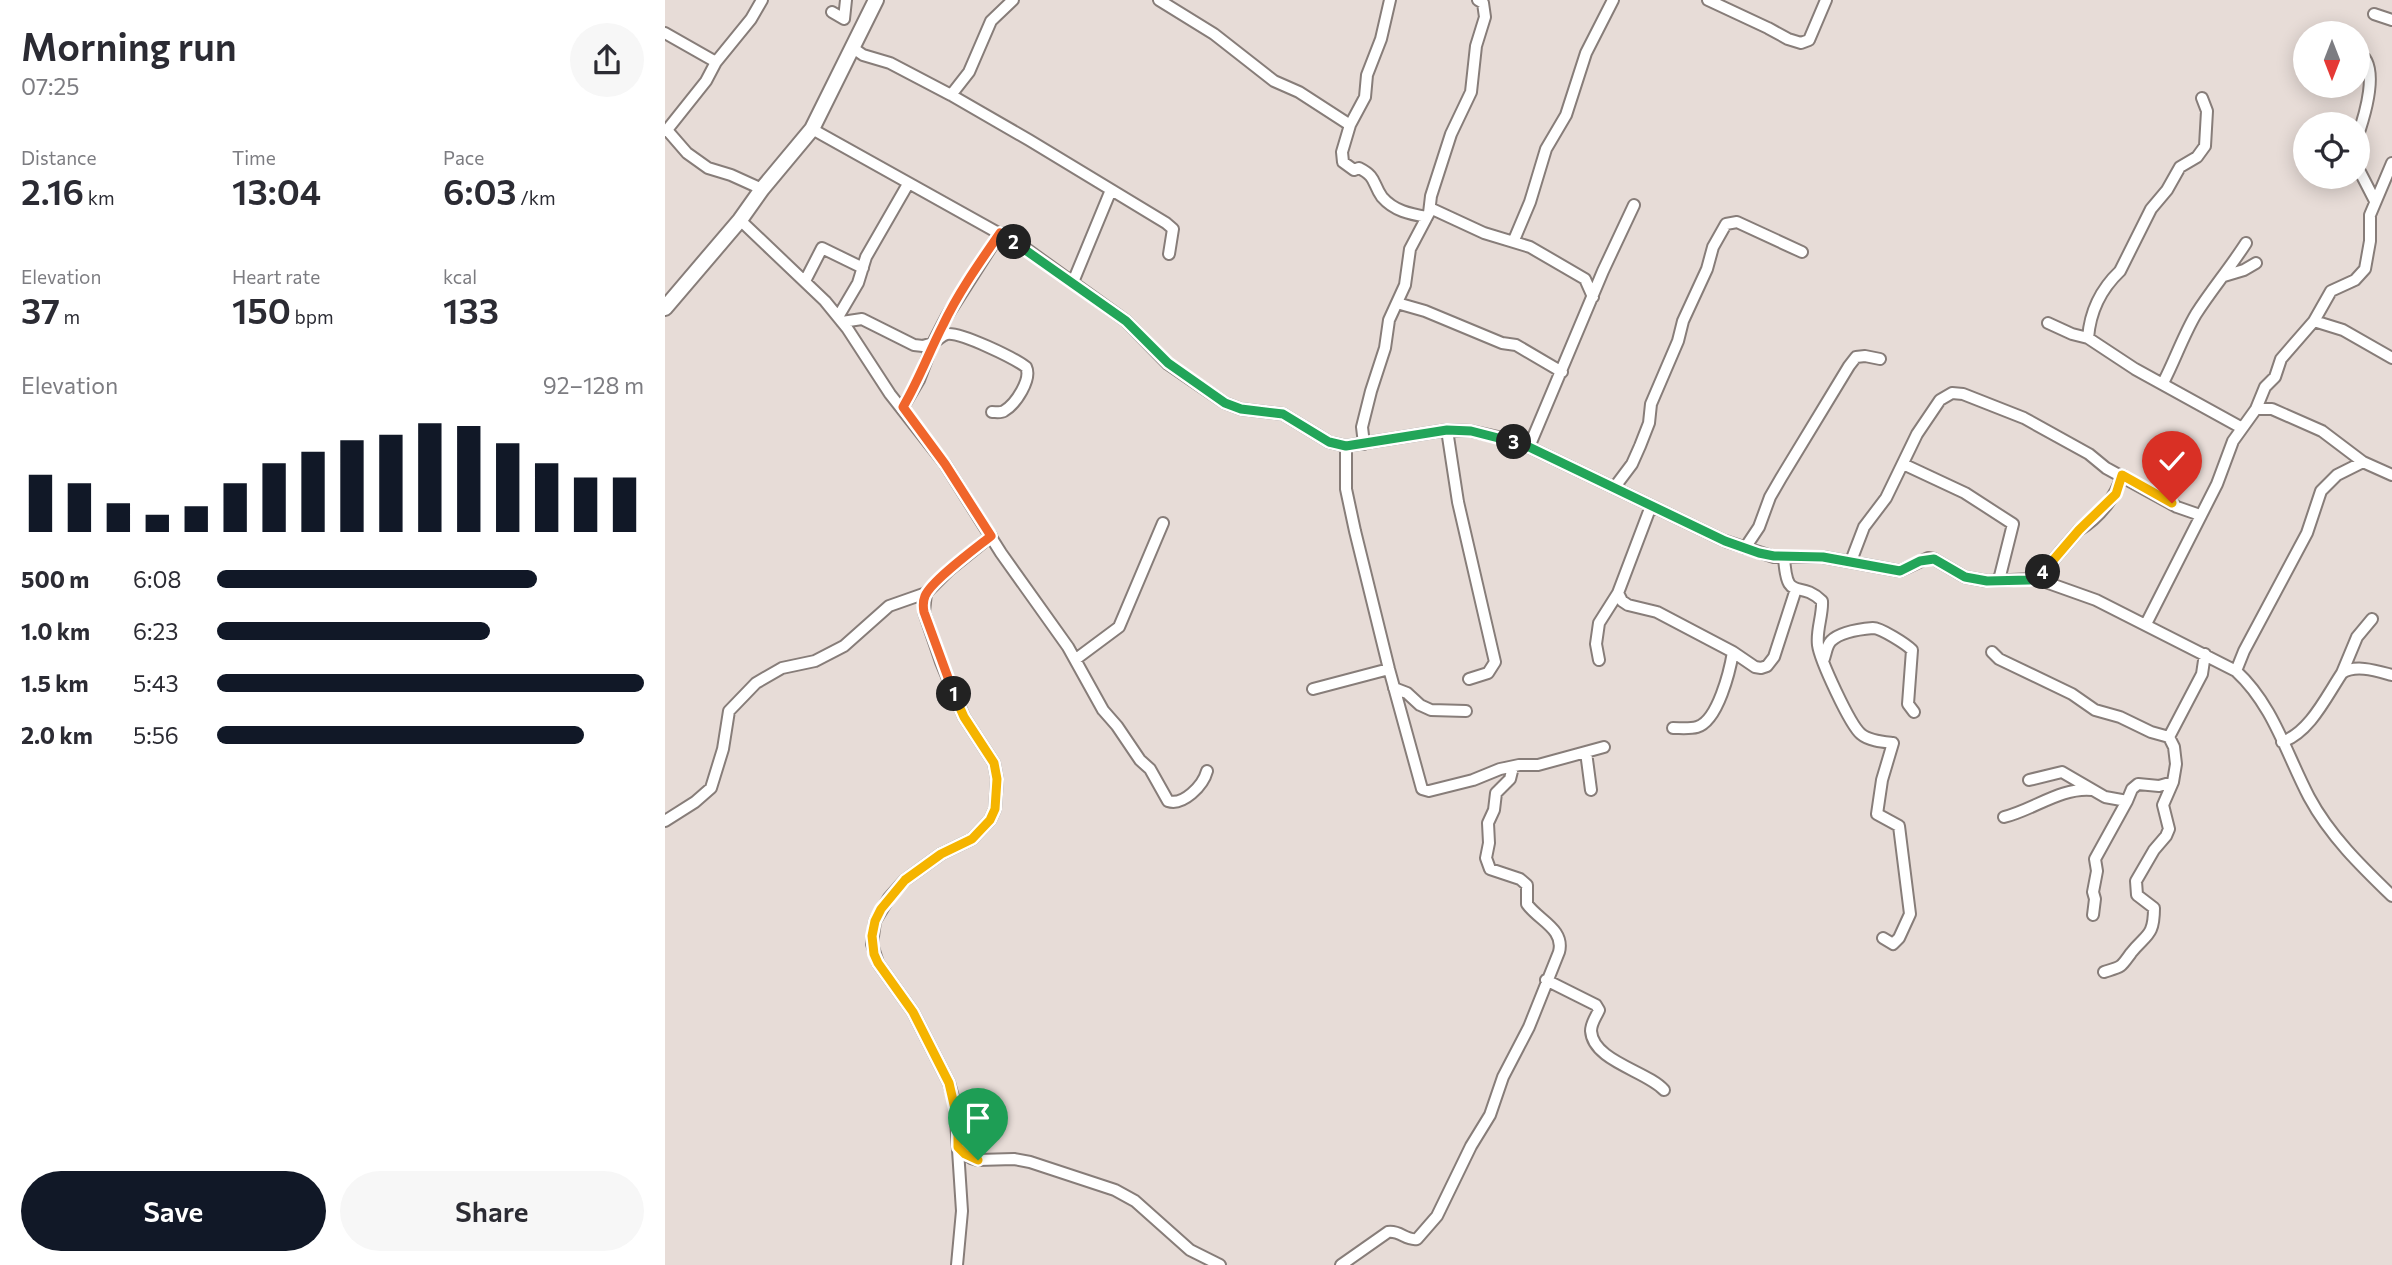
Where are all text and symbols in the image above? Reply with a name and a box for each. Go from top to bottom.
north arrow [2293,21,2369,98]
map controls [2293,21,2370,189]
text: Morning run [21,22,237,69]
button: share [570,23,644,97]
text: 07:25 [21,72,79,100]
button: locate [2293,112,2370,189]
text: Distance [21,146,97,169]
text: Time [232,146,276,169]
text: Pace [443,146,484,169]
text: 2.16 [21,169,84,212]
text: 13:04 [232,169,321,212]
text: 6:03 [443,169,517,212]
text: km [84,186,115,209]
text: /km [517,186,556,209]
pin: 2 [997,224,1031,260]
text: 2 [1008,230,1019,253]
text: Elevation [21,265,101,288]
text: Heart rate [232,265,320,288]
text: kcal [443,265,477,288]
text: 37 [21,288,60,331]
text: 150 [232,288,291,331]
text: 133 [443,288,499,331]
text: m [60,305,80,328]
text: bpm [291,305,334,328]
text: Elevation [21,371,118,399]
text: 92–128 m [543,371,644,399]
pin: 3 [1497,424,1531,460]
text: 3 [1508,430,1519,453]
pin [2142,431,2202,503]
icon: check [2153,442,2191,480]
pin: 4 [2025,554,2061,590]
text: 4 [2037,560,2048,583]
text: 500 m [21,565,89,593]
text: 6:08 [133,565,181,593]
text: 1.0 km [21,617,90,645]
text: 6:23 [133,617,178,645]
text: 1.5 km [21,669,89,697]
text: 5:43 [133,669,179,697]
pin: 1 [937,676,971,712]
text: 1 [949,682,958,705]
text: 2.0 km [21,721,93,749]
text: 5:56 [133,721,179,749]
pin [948,1088,1008,1160]
icon: arrive [959,1099,997,1137]
button: Save [21,1171,326,1251]
button: Share [340,1171,644,1251]

